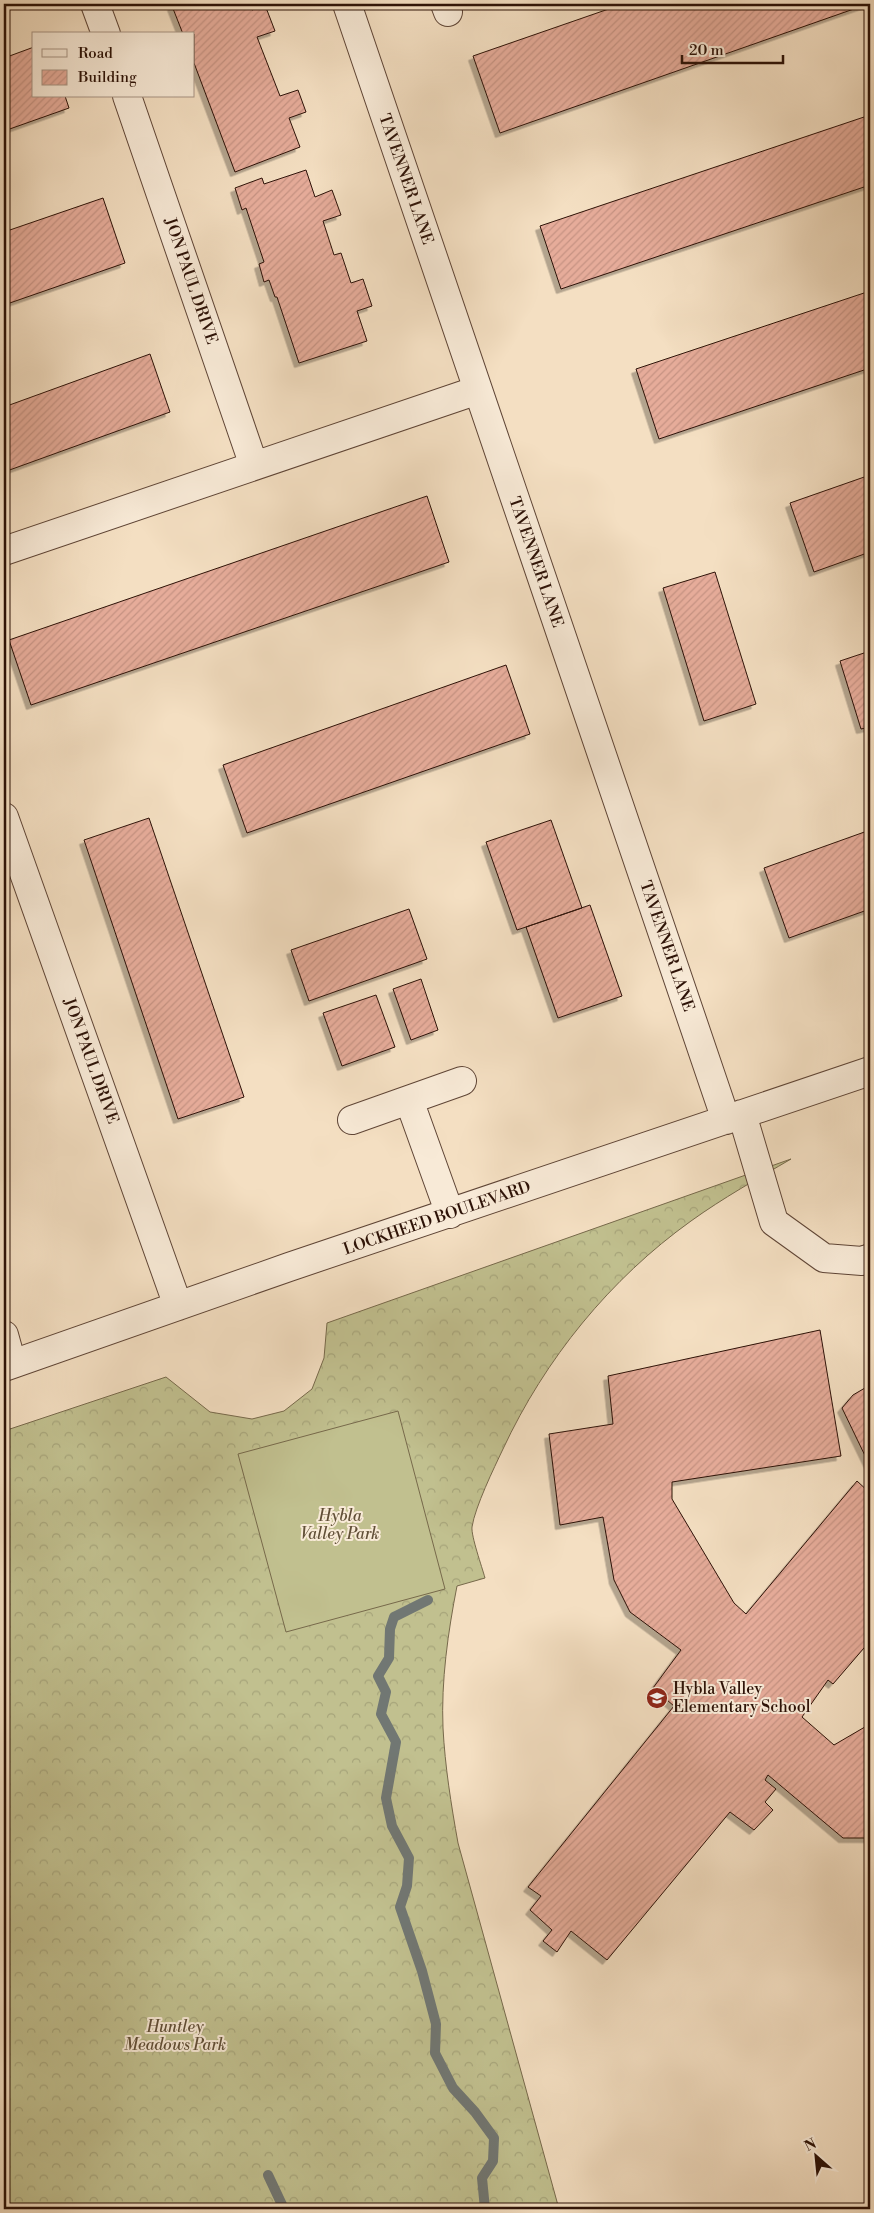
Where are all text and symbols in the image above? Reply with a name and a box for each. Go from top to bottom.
legend [32,32,195,98]
scale bar [682,32,783,64]
text: 20 m [689,41,724,60]
text: Road [78,44,113,63]
text: Building [77,68,137,87]
street label: TAVENNER LANE [374,111,438,247]
street label: JON PAUL DRIVE [160,214,222,347]
street label: TAVENNER LANE [504,494,568,630]
street label: TAVENNER LANE [635,878,699,1014]
street label: JON PAUL DRIVE [59,995,123,1127]
street label: LOCKHEED BOULEVARD [341,1177,533,1259]
park label: Hybla Valley Park [300,1506,380,1544]
place label: Hybla Valley Elementary School [673,1679,811,1717]
school or university icon: Hybla Valley Elementary School [645,1686,669,1710]
park label: Huntley Meadows Park [124,2017,226,2055]
north arrow [792,2130,842,2180]
text: N [802,2135,820,2156]

